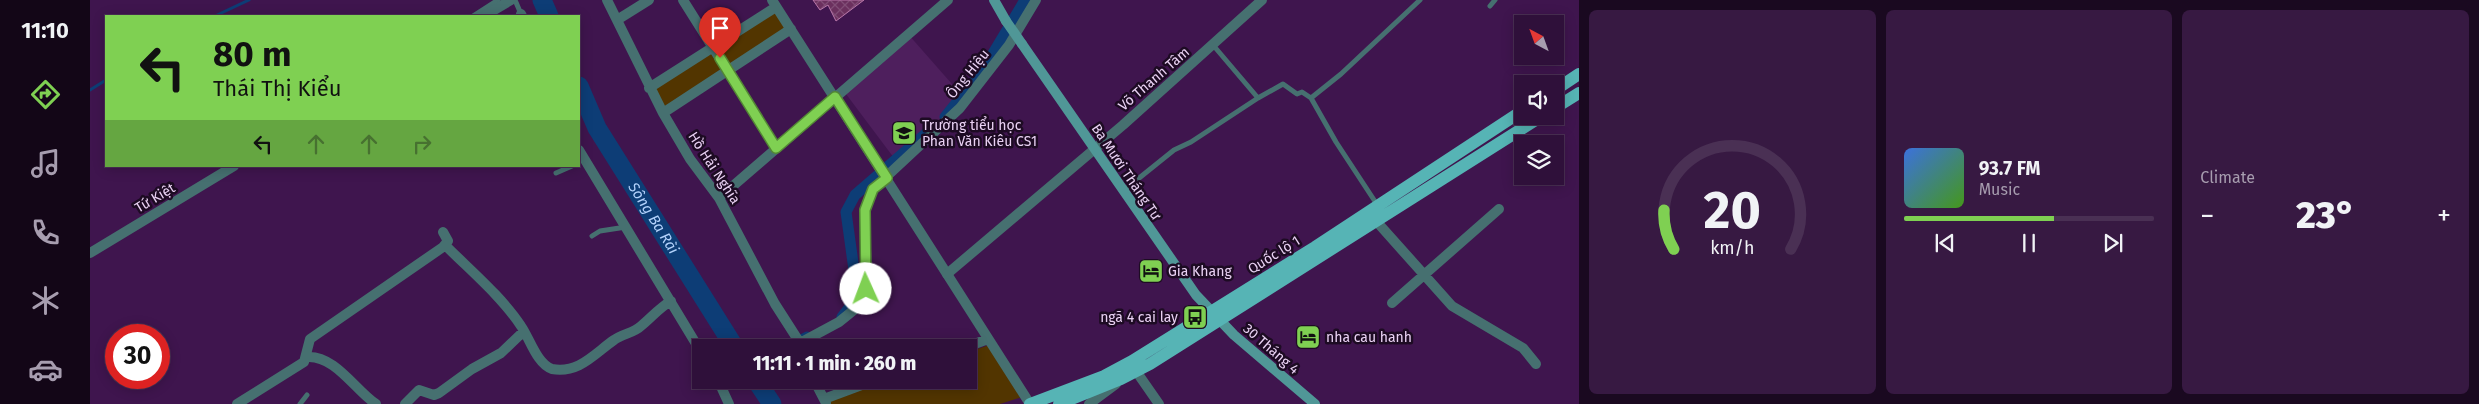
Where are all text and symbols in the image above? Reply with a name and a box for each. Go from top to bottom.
pin [699,7,741,58]
icon: arrive [706,14,734,42]
north arrow [1514,15,1564,65]
map controls [1514,15,1564,185]
text: 11:10 [21,17,69,44]
text: 80 m [213,33,292,75]
icon: left [130,35,195,100]
street label: Võ Thanh Tâm [1115,44,1193,114]
street label: Ông Hiệu [942,45,993,102]
text: Thái Thị Kiểu [213,75,342,102]
button: sound [1514,75,1564,125]
icon: directions [28,77,63,112]
place label: Trường tiểu học Phan Văn Kiêu CS1 [922,116,1037,150]
school or university icon: Trường tiểu học Phan Văn Kiêu CS1 [891,120,917,146]
street label: Ba Mươi Tháng Tư [1088,121,1165,224]
street label: Hồ Hải Nghĩa [684,128,745,207]
icon: left [249,130,277,158]
icon: ahead [302,130,330,158]
icon: ahead [355,130,383,158]
icon: right [408,130,436,158]
button: layers [1514,135,1564,185]
icon: music [28,146,63,181]
text: 93.7 FM [1979,157,2040,180]
text: Climate [2200,168,2255,187]
water label: Sông Ba Rài [624,178,683,257]
street label: Tứ Kiệt [132,179,179,217]
text: 20 [1704,179,1761,242]
text: Music [1979,180,2020,199]
text: 23° [2296,192,2355,238]
text: − [2200,199,2214,232]
text: + [2437,199,2451,232]
icon: phone [28,215,63,250]
icon: previous [1931,229,1959,257]
icon: pause [2015,229,2043,257]
icon: next [2099,229,2127,257]
street label: Quốc lộ 1 [1244,231,1303,278]
text: km/h [1710,237,1754,259]
hotel icon: Gia Khang [1138,258,1164,284]
position arrow [839,262,891,314]
place label: Gia Khang [1168,263,1232,280]
icon: climate [28,283,63,318]
bus stop icon: ngã 4 cai lay [1182,304,1208,330]
place label: ngã 4 cai lay [1100,309,1178,326]
street label: 30 Tháng 4 [1240,320,1303,378]
speed limit sign: 30 [105,324,170,389]
hotel icon: nha cau hanh [1295,324,1321,350]
place label: nha cau hanh [1326,329,1412,346]
icon: car [28,352,63,387]
text: 11:11 · 1 min · 260 m [753,352,916,375]

